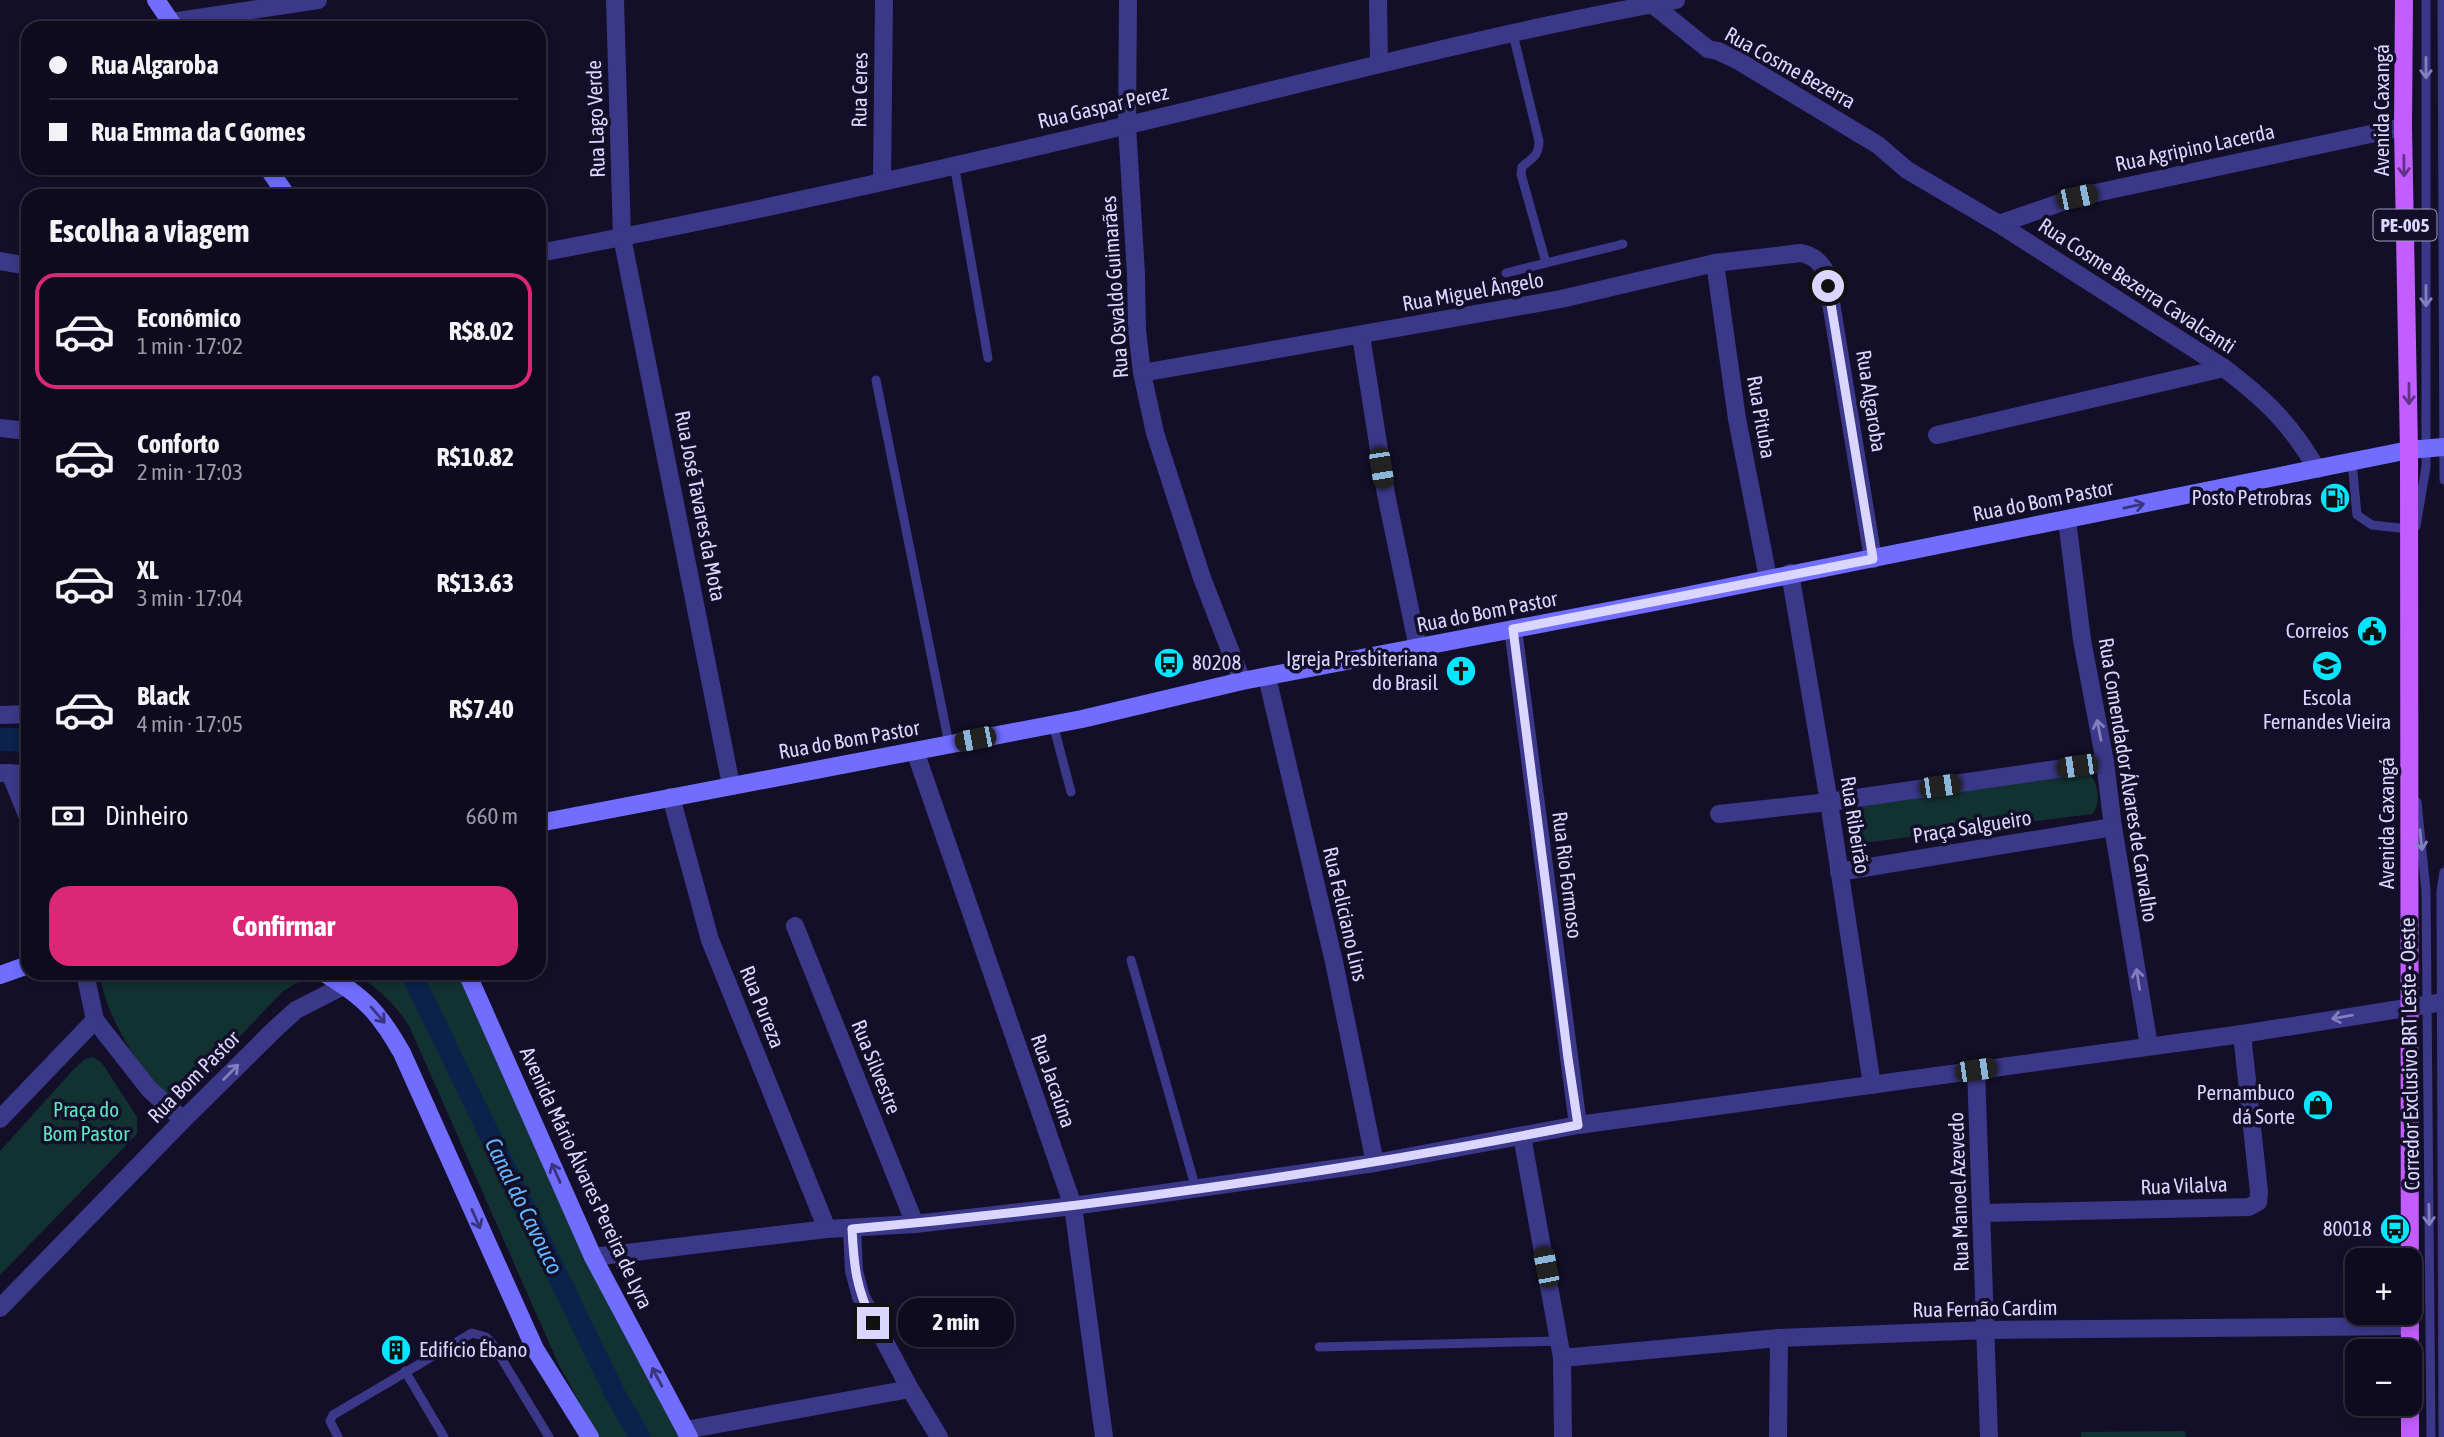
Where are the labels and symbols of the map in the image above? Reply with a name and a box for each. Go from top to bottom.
street label: Rua Cosme Bezerra [1721,21,1860,113]
street label: Avenida Caxangá [2369,44,2393,176]
street label: Rua Ceres [846,52,872,128]
one-way arrow [2419,56,2433,79]
street label: Rua Lago Verde [581,60,609,178]
street label: Rua Gaspar Perez [1035,79,1171,133]
street label: Rua Agripino Lacerda [2113,118,2277,176]
one-way arrow [2397,154,2411,177]
car [2055,182,2100,212]
street label: Rua Osvaldo Guimarães [1096,195,1132,379]
road number: PE-005 [2374,210,2436,241]
street label: Rua Cosme Bezerra Cavalcanti [2035,212,2240,358]
street label: Rua Miguel Ângelo [1400,267,1545,315]
route start [1812,270,1844,302]
one-way arrow [2419,284,2433,307]
street label: Rua Algaroba [1852,348,1892,454]
street label: Rua Pituba [1743,373,1781,460]
one-way arrow [2402,382,2416,405]
street label: Rua José Tavares da Mota [671,408,731,603]
car [1368,446,1395,490]
street label: Rua do Bom Pastor [1970,474,2116,525]
fuel station icon: Posto Petrobras [2318,481,2352,515]
place label: Posto Petrobras [2191,485,2312,509]
one-way arrow [2122,499,2145,513]
street label: Rua do Bom Pastor [1414,585,1560,636]
public building icon: Correios [2355,614,2389,648]
place label: Correios [2286,618,2349,642]
street label: Rua Comendador Álvares de Carvalho [2095,636,2163,924]
bus stop icon: 80208 [1152,646,1186,680]
place label: Igreja Presbiteriana do Brasil [1286,646,1438,694]
school or university icon: Escola Fernandes Vieira [2310,649,2344,683]
place label: 80208 [1192,650,1241,674]
church icon: Igreja Presbiteriana do Brasil [1444,654,1478,688]
place label: Escola Fernandes Vieira [2263,685,2391,733]
street label: Rua do Bom Pastor [776,715,922,763]
one-way arrow [2092,719,2105,742]
car [953,725,998,753]
car [2055,753,2100,779]
street label: Avenida Caxangá [2374,757,2398,889]
car [1918,773,1963,799]
street label: Rua Ribeirão [1836,774,1876,875]
street label: Praça Salgueiro [1911,805,2033,847]
street label: Rua Rio Formoso [1548,810,1588,940]
one-way arrow [2415,829,2428,851]
street label: Rua Feliciano Lins [1319,844,1373,983]
street label: Corredor Exclusivo BRT Leste - Oeste [2395,917,2423,1191]
street label: Rua Pureza [736,962,790,1051]
one-way arrow [2131,968,2144,991]
one-way arrow [370,1006,386,1024]
one-way arrow [2331,1011,2354,1024]
street label: Rua Silvestre [847,1016,907,1117]
street label: Rua Bom Pastor [142,1025,245,1127]
street label: Rua Jacaúna [1027,1031,1081,1131]
street label: Avenida Mário Álvares Pereira de Lyra [516,1043,658,1312]
car [1954,1057,1999,1083]
one-way arrow [222,1064,239,1081]
place label: Pernambuco dá Sorte [2196,1080,2295,1128]
shop icon: Pernambuco dá Sorte [2301,1088,2335,1122]
park label: Praça do Bom Pastor [43,1097,130,1145]
street label: Rua Manoel Azevedo [1943,1112,1973,1272]
water label: Canal do Cavouco [480,1134,568,1278]
one-way arrow [549,1163,562,1184]
street label: Rua Vilalva [2140,1171,2228,1199]
one-way arrow [2422,1203,2436,1226]
one-way arrow [470,1208,483,1229]
bus stop icon: 80018 [2378,1212,2412,1246]
place label: 80018 [2323,1216,2372,1240]
car [1532,1244,1561,1290]
street label: Rua Fernão Cardim [1912,1295,2058,1321]
callout: 2 min [898,1298,1013,1348]
route end [857,1307,889,1339]
building icon: Edifício Ébano [379,1333,413,1367]
place label: Edifício Ébano [419,1337,527,1361]
one-way arrow [650,1367,663,1388]

